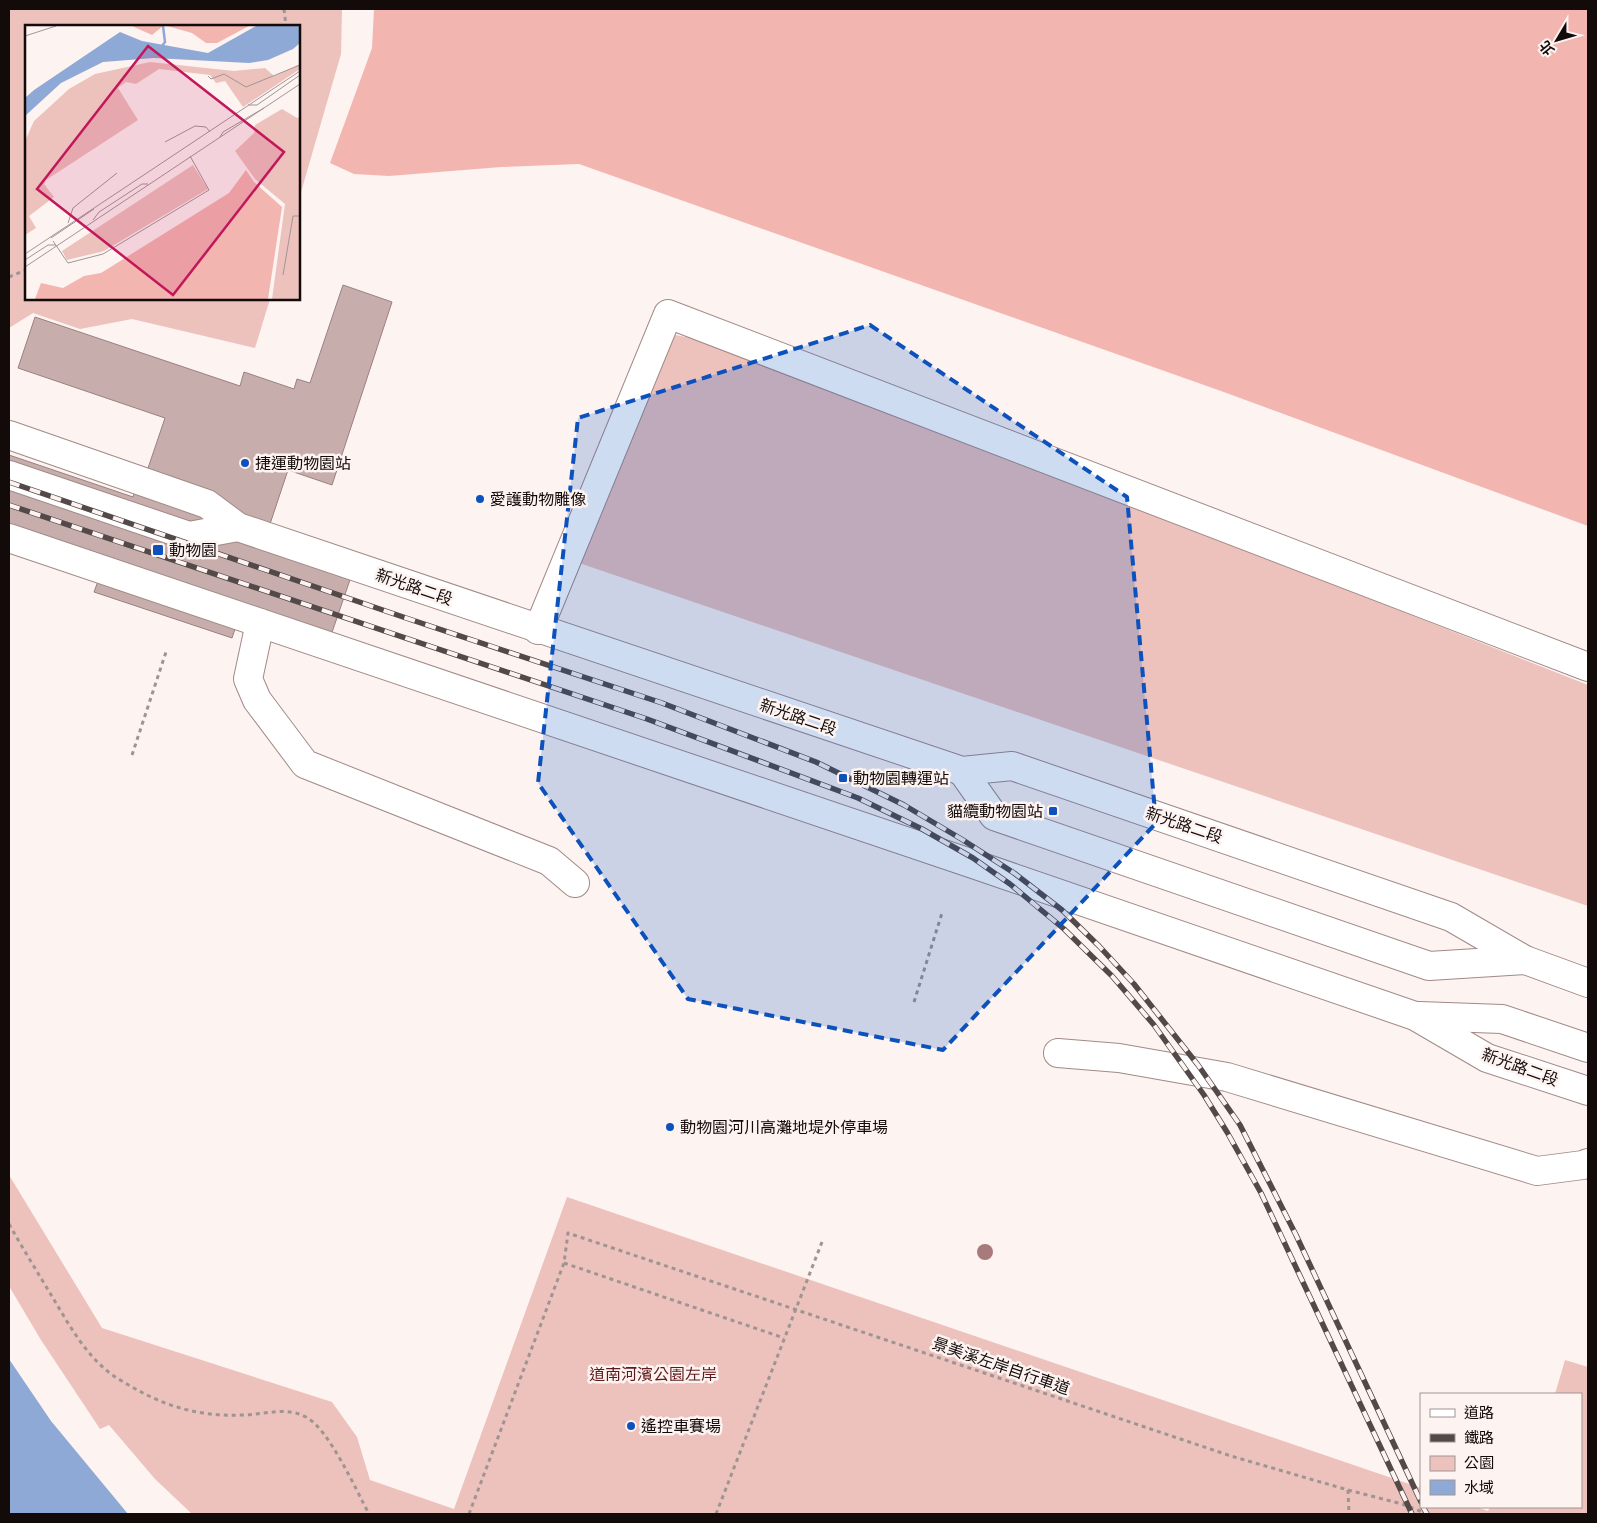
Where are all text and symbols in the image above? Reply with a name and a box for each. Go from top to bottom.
north arrow [1532,15,1582,65]
inset map [25,25,300,300]
text: 北 [1536,37,1558,58]
place label: 捷運動物園站 [255,454,351,473]
marker: 捷運動物園站 [239,457,251,469]
place label: 愛護動物雕像 [490,490,586,509]
marker: 愛護動物雕像 [474,493,486,505]
place label: 動物園 [169,541,217,560]
marker: 動物園 [151,543,165,557]
street label: 新光路二段 [373,565,455,609]
street label: 新光路二段 [757,695,839,739]
place label: 動物園轉運站 [853,769,949,788]
marker: 動物園轉運站 [837,772,849,784]
place label: 貓纜動物園站 [947,802,1043,821]
street label: 新光路二段 [1143,803,1225,847]
marker: 貓纜動物園站 [1047,805,1059,817]
street label: 新光路二段 [1479,1044,1561,1090]
place label: 動物園河川高灘地堤外停車場 [680,1118,888,1137]
marker: 動物園河川高灘地堤外停車場 [664,1121,676,1133]
street label: 景美溪左岸自行車道 [930,1334,1072,1398]
park label: 道南河濱公園左岸 [589,1365,717,1384]
legend [1420,1393,1582,1508]
text: 道路 [1464,1404,1494,1422]
place label: 遙控車賽場 [641,1417,721,1436]
marker: 遙控車賽場 [625,1420,637,1432]
text: 鐵路 [1464,1429,1494,1447]
text: 公園 [1464,1454,1494,1472]
text: 水域 [1464,1479,1494,1497]

